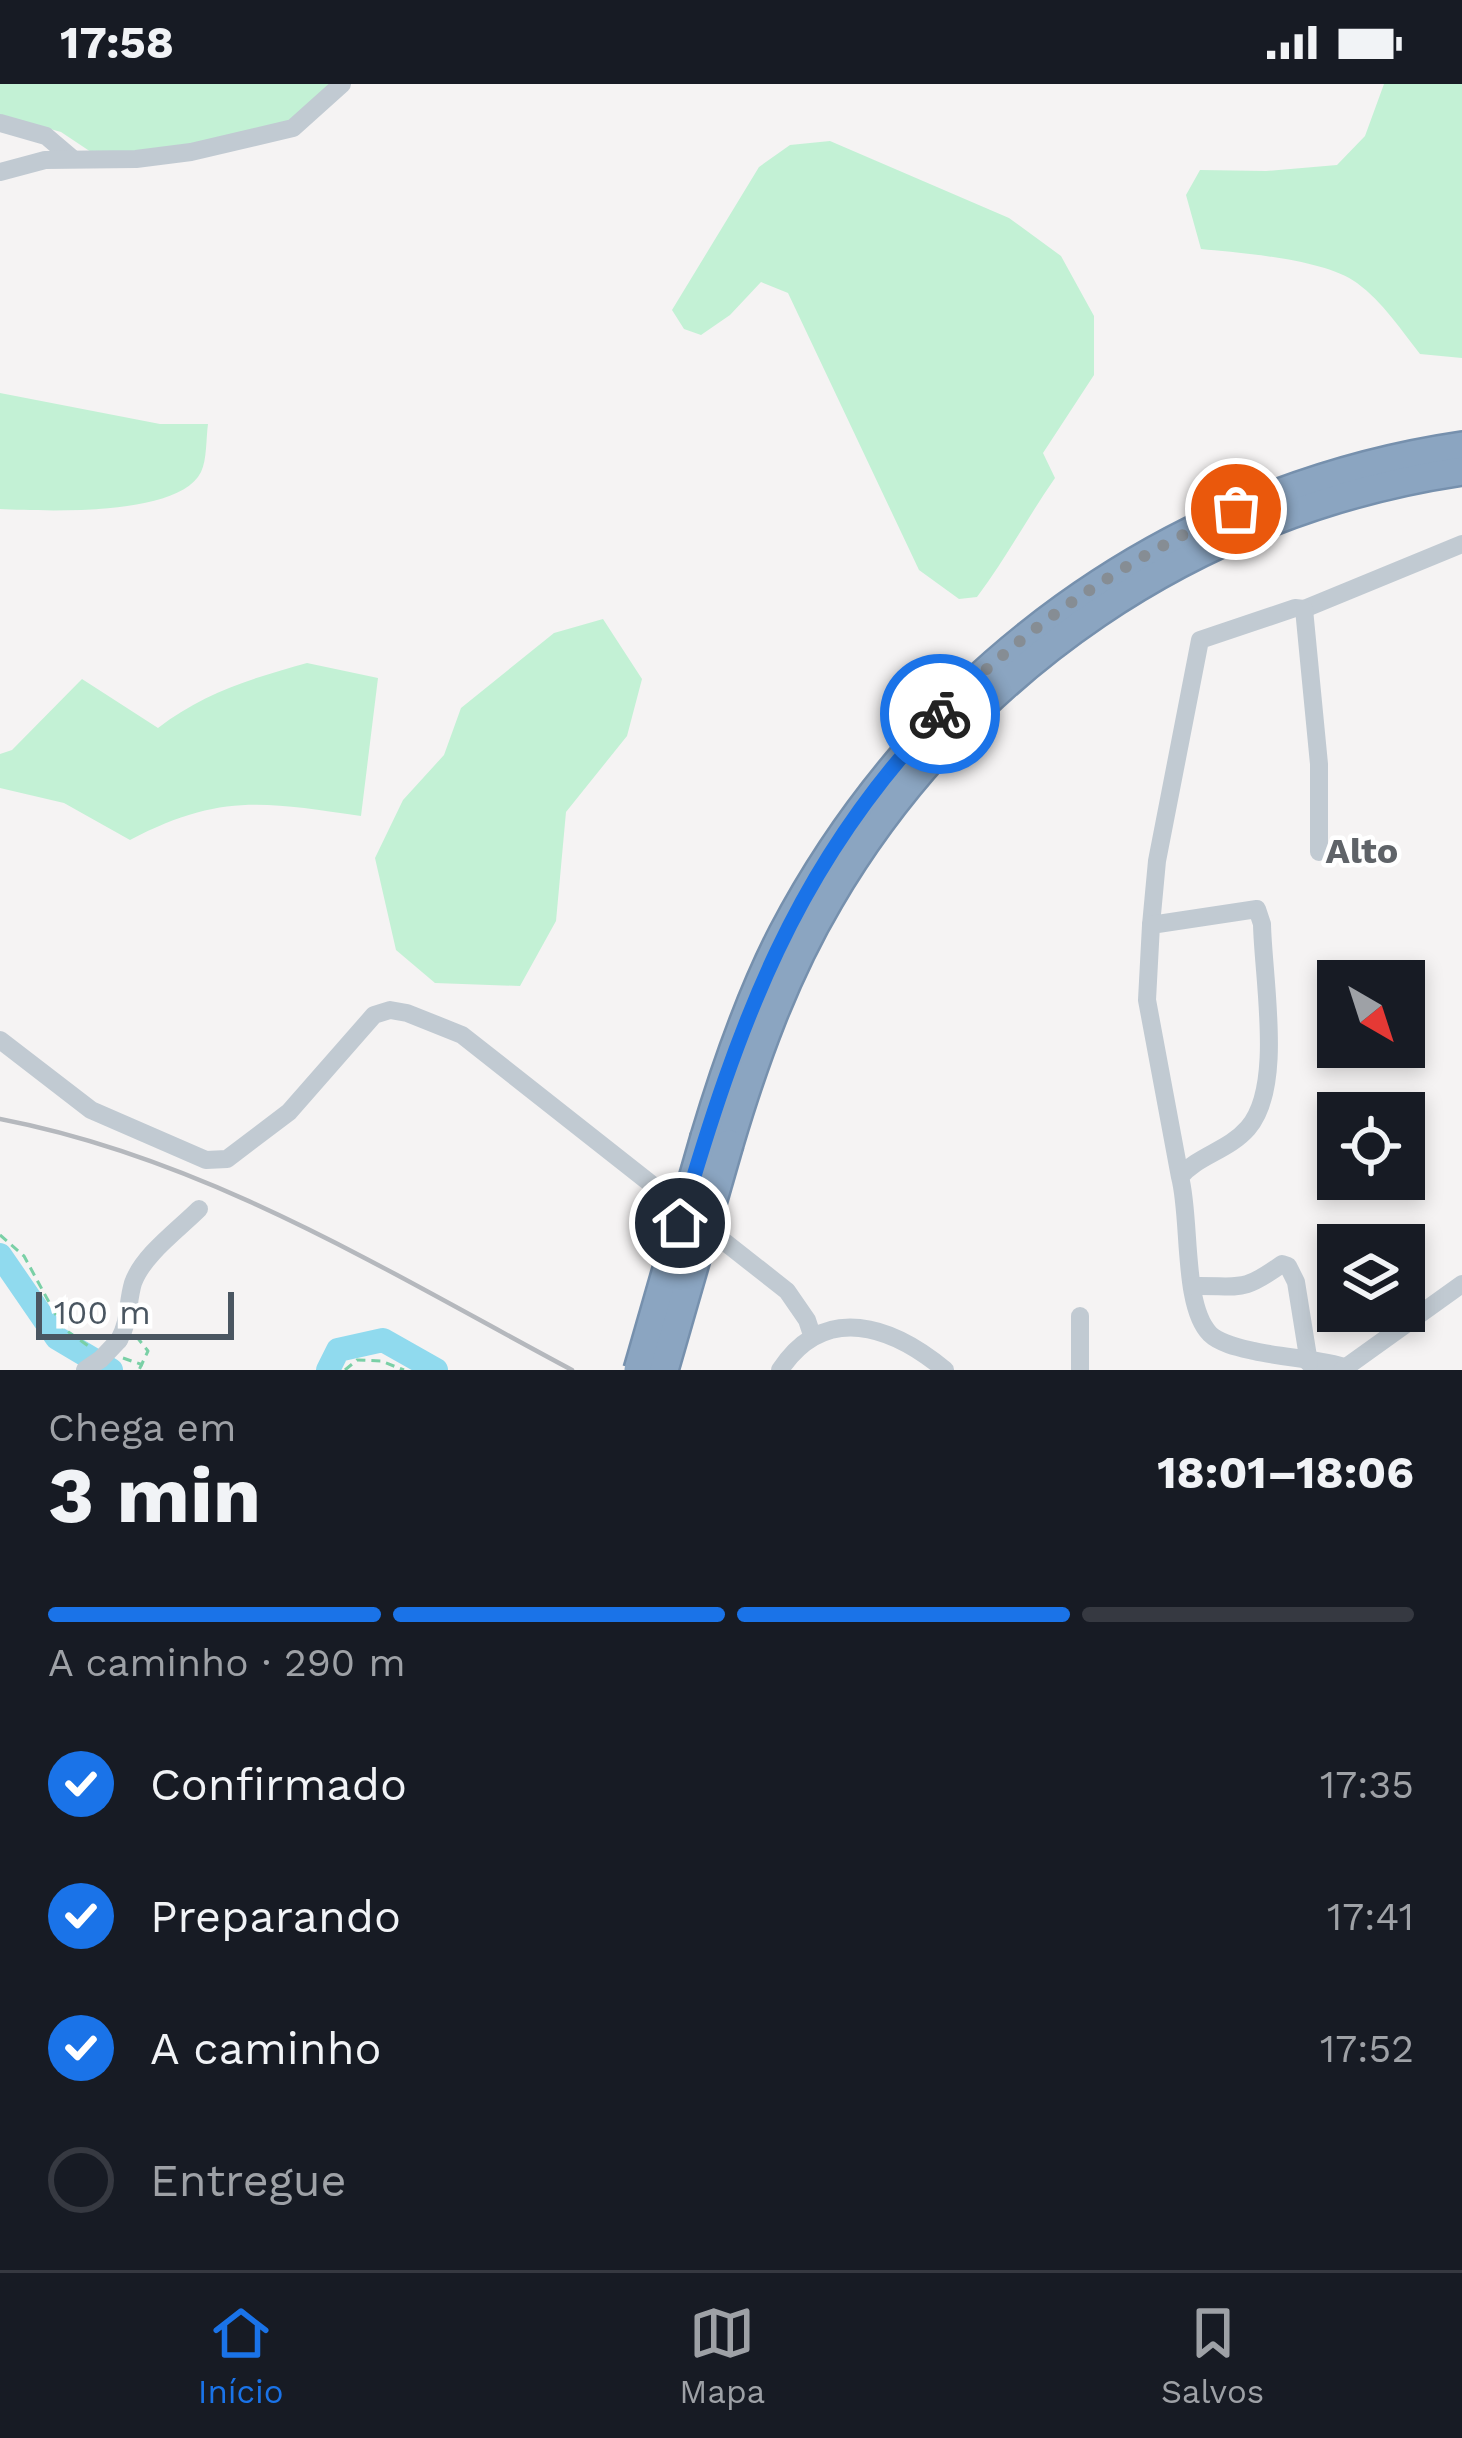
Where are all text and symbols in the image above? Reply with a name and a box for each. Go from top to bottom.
text: 17:58 [60,16,174,69]
pin [1185,458,1287,560]
icon: bag [1203,476,1269,542]
courier [880,654,1000,774]
icon: bike [907,681,973,747]
district label: Alto [1326,830,1398,872]
north arrow [1317,960,1425,1068]
map controls [1317,960,1425,1332]
button: locate [1317,1092,1425,1200]
pin [629,1172,731,1274]
icon: home [647,1190,713,1256]
button: layers [1317,1224,1425,1332]
scale bar [36,1286,234,1339]
text: 100 m [54,1293,151,1332]
text: Chega em [48,1405,236,1450]
text: 18:01–18:06 [1157,1446,1414,1499]
text: 3 min [48,1449,261,1541]
text: A caminho · 290 m [48,1640,406,1685]
icon: check [48,1751,114,1817]
text: Confirmado [150,1758,407,1811]
text: 17:35 [1320,1762,1414,1807]
icon: check [48,1883,114,1949]
text: Preparando [150,1890,401,1943]
text: 17:41 [1327,1894,1414,1939]
icon: check [48,2015,114,2081]
text: A caminho [150,2022,381,2075]
text: 17:52 [1320,2026,1414,2071]
text: Entregue [150,2154,346,2207]
tab: Início [198,2300,284,2411]
tab: Mapa [679,2300,765,2411]
tab: Salvos [1161,2300,1264,2411]

